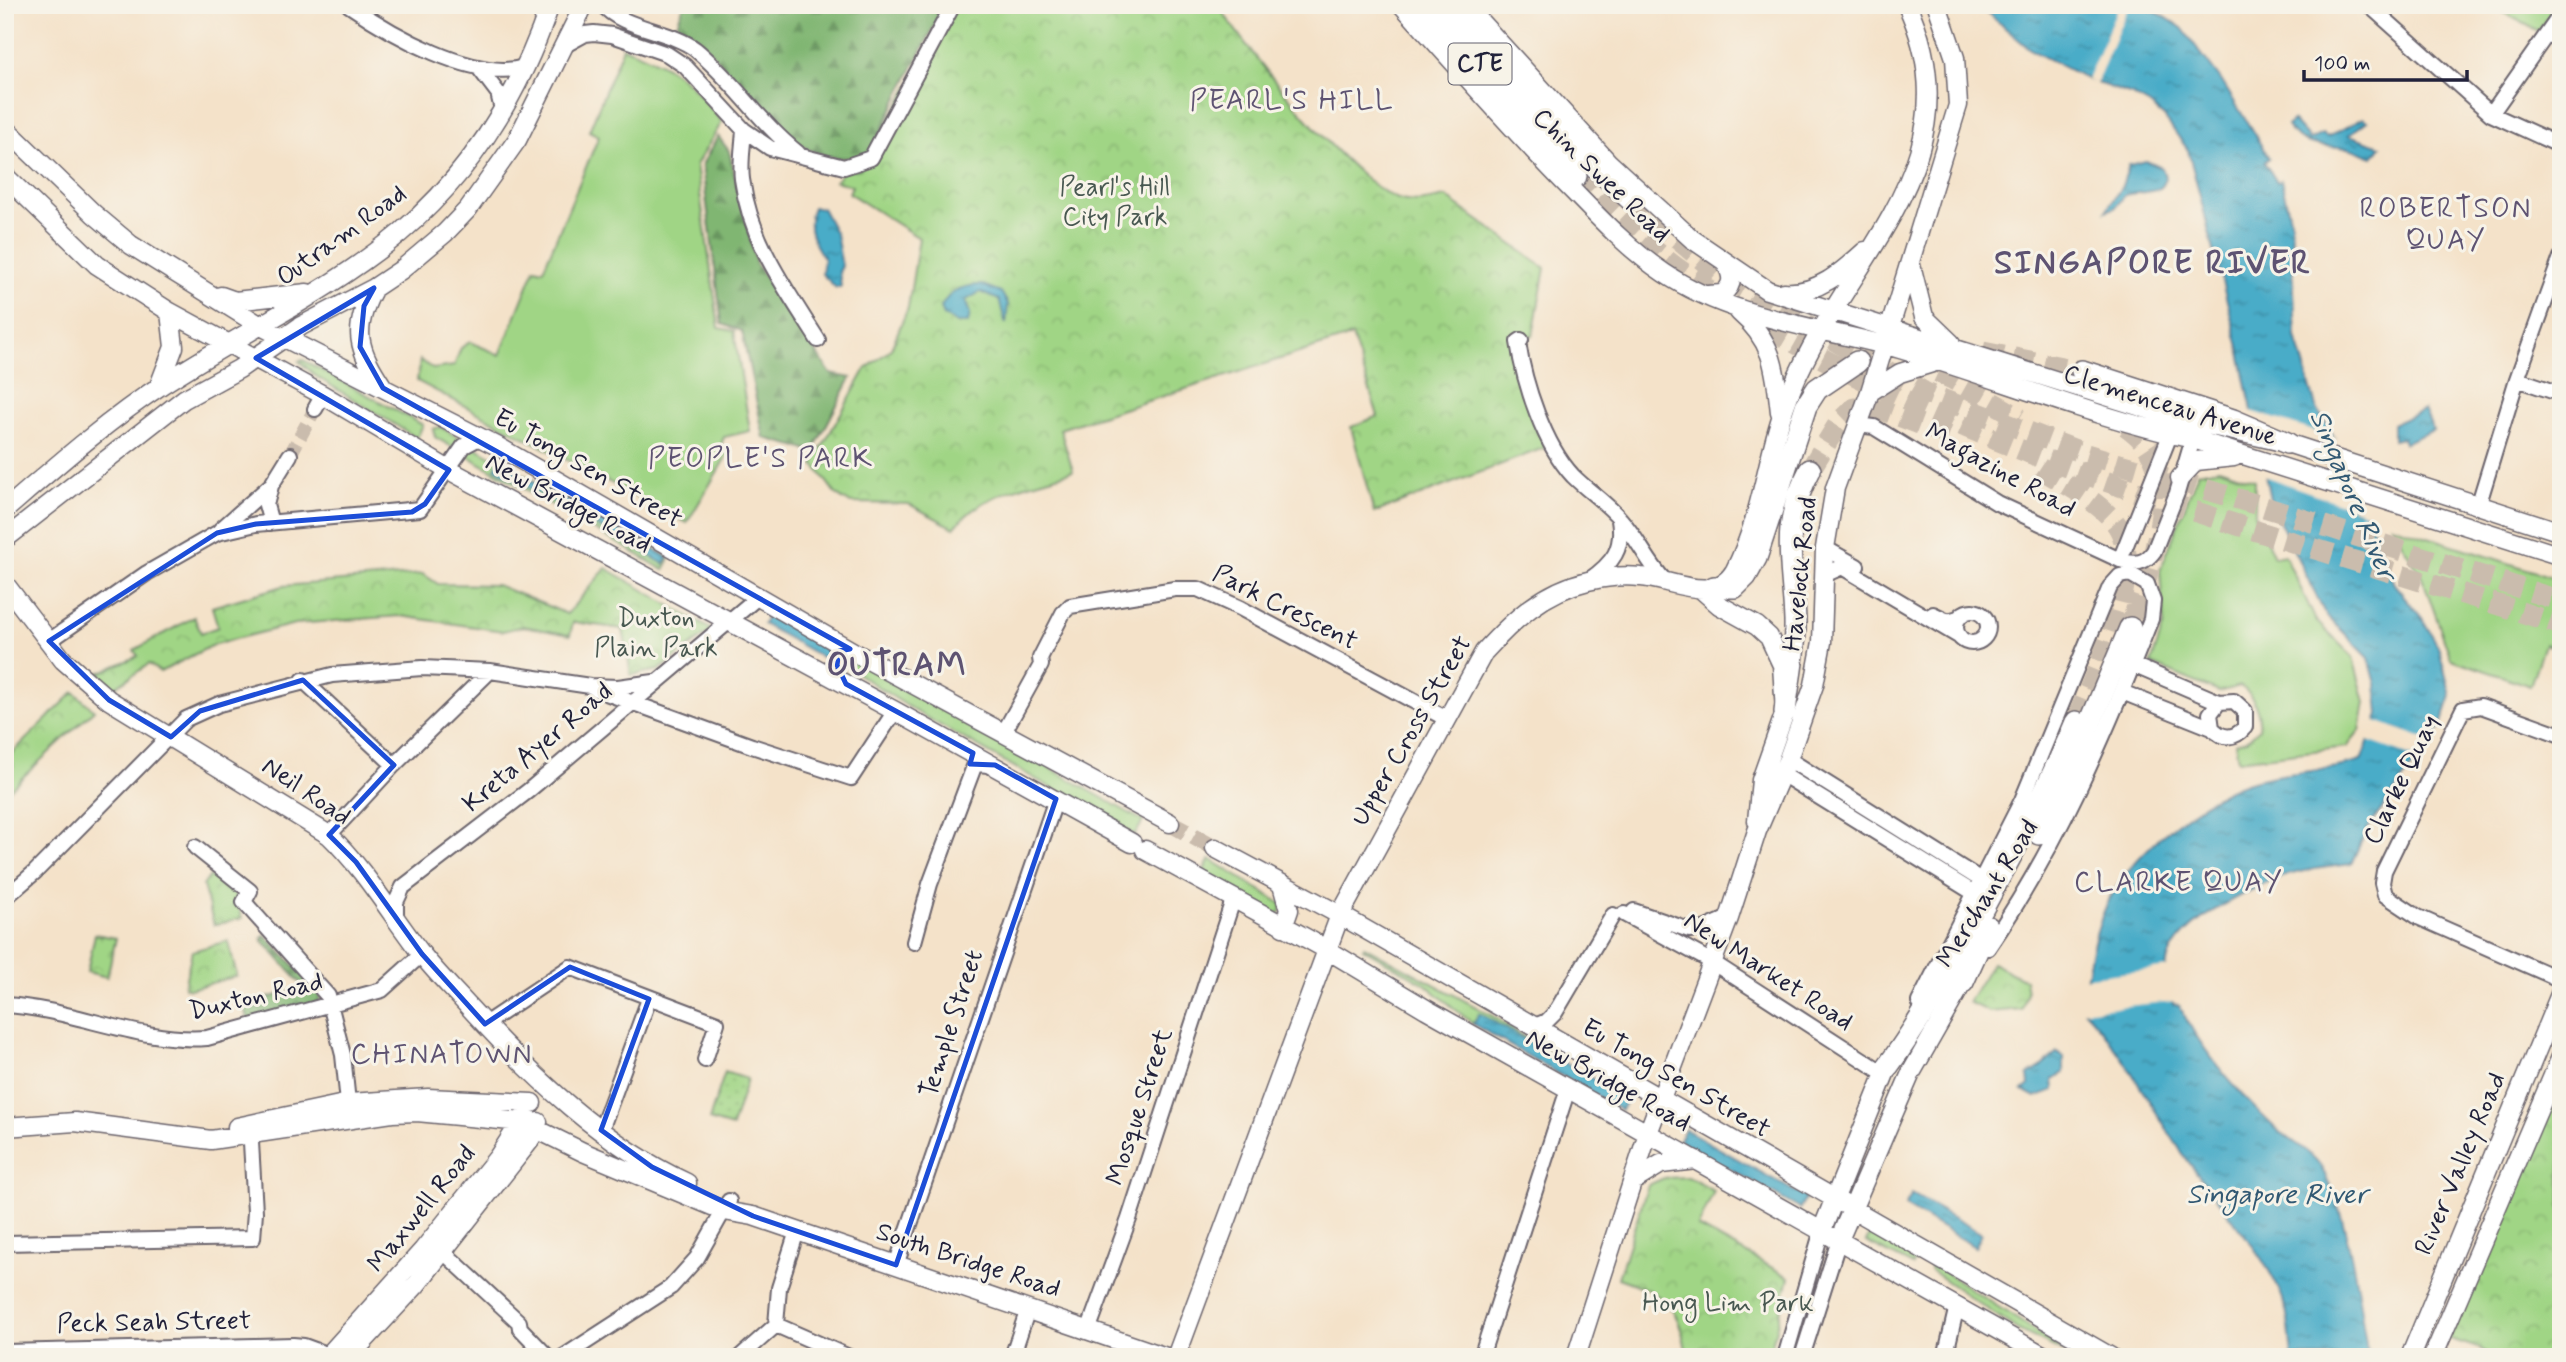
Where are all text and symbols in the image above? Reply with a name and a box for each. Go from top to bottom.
scale bar [2304,38,2466,82]
road number: CTE [1448,43,1512,84]
text: 100 m [2314,50,2370,78]
district label: PEARL'S HILL [1190,83,1394,120]
street label: Chin Swee Road [1524,101,1678,251]
park label: Pearl's Hill City Park [1060,171,1170,235]
street label: Outram Road [270,177,414,295]
district label: ROBERTSON QUAY [2360,191,2532,260]
district label: SINGAPORE RIVER [1994,242,2312,286]
street label: Clemenceau Avenue [2059,357,2281,455]
street label: Eu Tong Sen Street [487,401,688,539]
water label: Singapore River [2298,404,2406,590]
street label: Magazine Road [1917,416,2081,529]
district label: PEOPLE'S PARK [648,441,874,478]
street label: New Bridge Road [478,446,657,564]
street label: Havelock Road [1776,495,1826,653]
street label: Park Crescent [1207,557,1363,659]
park label: Duxton Plain Park [594,602,718,666]
street label: Upper Cross Street [1344,630,1480,832]
district label: OUTRAM [827,644,968,688]
street label: Kreta Ayer Road [456,675,620,821]
street label: Clarke Quay [2356,709,2448,851]
street label: Neil Road [255,750,357,834]
street label: Merchant Road [1929,813,2047,975]
district label: CLARKE QUAY [2074,865,2284,902]
street label: New Market Road [1677,904,1859,1040]
street label: Temple Street [912,946,992,1102]
street label: Duxton Road [186,965,326,1029]
street label: Eu Tong Sen Street [1575,1011,1776,1149]
street label: New Bridge Road [1519,1022,1696,1142]
street label: Mosque Street [1099,1024,1181,1190]
district label: CHINATOWN [351,1037,533,1074]
street label: River Valley Road [2407,1068,2515,1260]
street label: Maxwell Road [360,1138,484,1280]
water label: Singapore River [2186,1177,2371,1216]
street label: South Bridge Road [872,1215,1064,1307]
park label: Hong Lim Park [1642,1287,1814,1323]
street label: Peck Seah Street [57,1304,251,1342]

